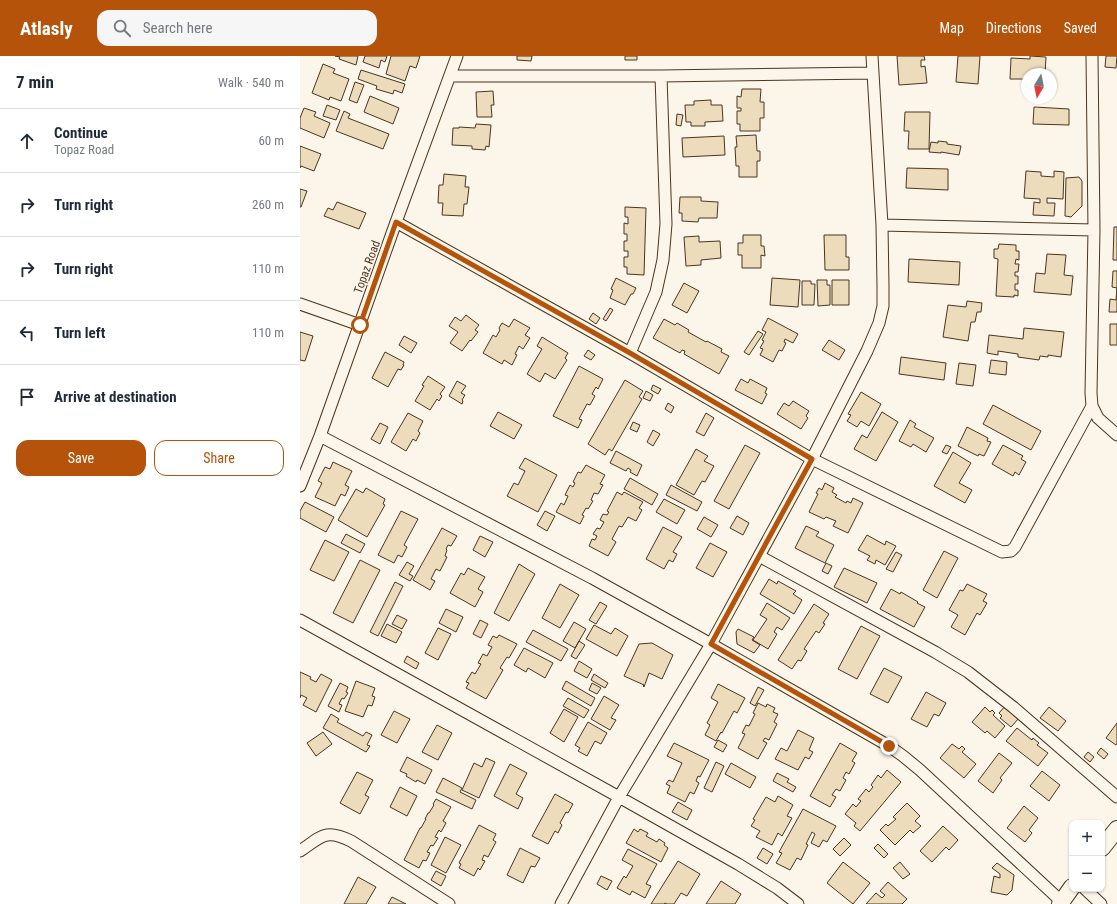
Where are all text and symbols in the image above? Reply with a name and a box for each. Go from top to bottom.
search box [97,10,377,46]
text: Atlasly [20,17,73,40]
icon: search [111,17,133,39]
text: Search here [143,19,212,37]
text: Map [940,20,964,36]
text: Directions [986,20,1042,36]
text: Saved [1064,20,1097,36]
north arrow [1021,68,1057,104]
text: 7 min [16,72,54,92]
text: Walk · 540 m [218,75,284,90]
text: Continue [54,124,108,142]
icon: ahead [16,130,38,152]
text: 60 m [258,133,284,148]
text: Topaz Road [54,142,114,157]
icon: right [16,194,38,216]
text: Turn right [54,196,113,214]
text: 260 m [252,197,284,212]
street label: Topaz Road [351,239,383,295]
icon: right [16,258,38,280]
text: Turn right [54,260,113,278]
text: 110 m [252,261,284,276]
route start [351,316,369,334]
icon: left [16,322,38,344]
text: Turn left [54,324,105,342]
text: 110 m [252,325,284,340]
icon: arrive [16,386,38,408]
text: Arrive at destination [54,388,177,406]
button: Save [16,440,146,476]
button: Share [154,440,284,476]
route end [880,737,898,755]
map controls [1069,820,1105,892]
button: + [1069,820,1105,856]
button: − [1069,856,1105,892]

